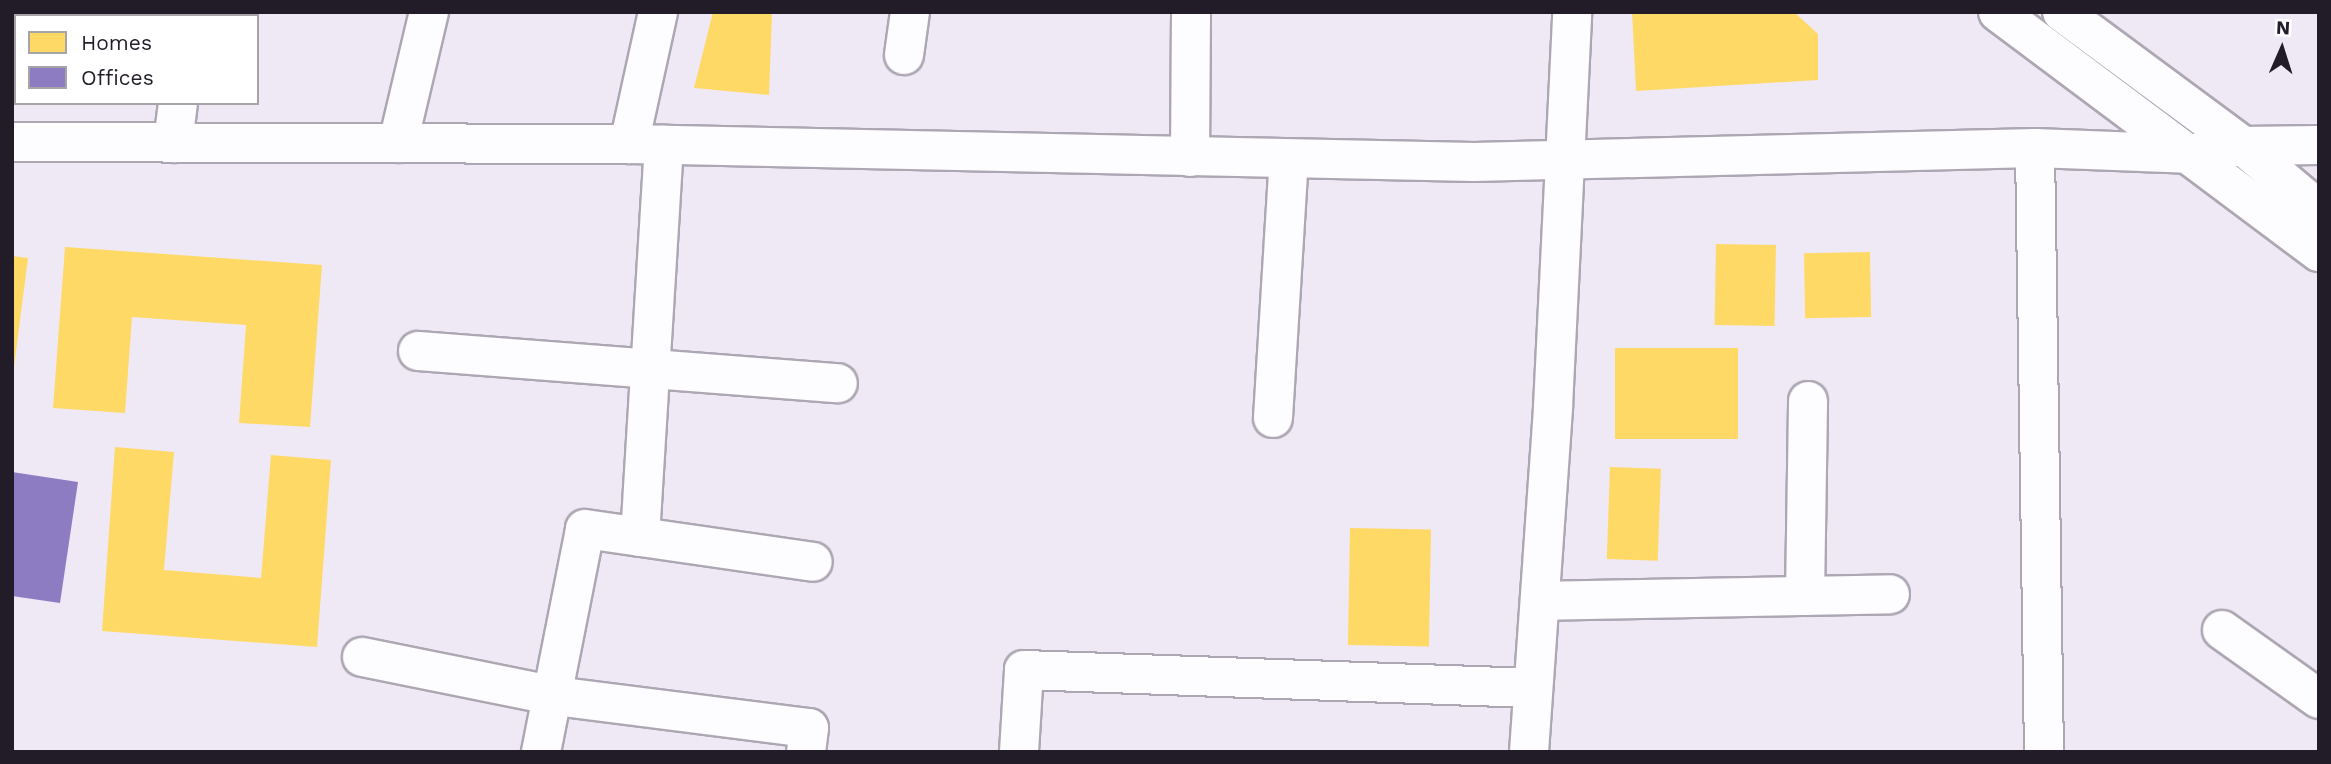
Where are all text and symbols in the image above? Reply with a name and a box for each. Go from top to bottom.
legend [14,14,259,105]
north arrow [2247,14,2317,84]
text: N [2275,16,2291,39]
text: Homes [81,30,152,55]
text: Offices [81,65,154,90]

